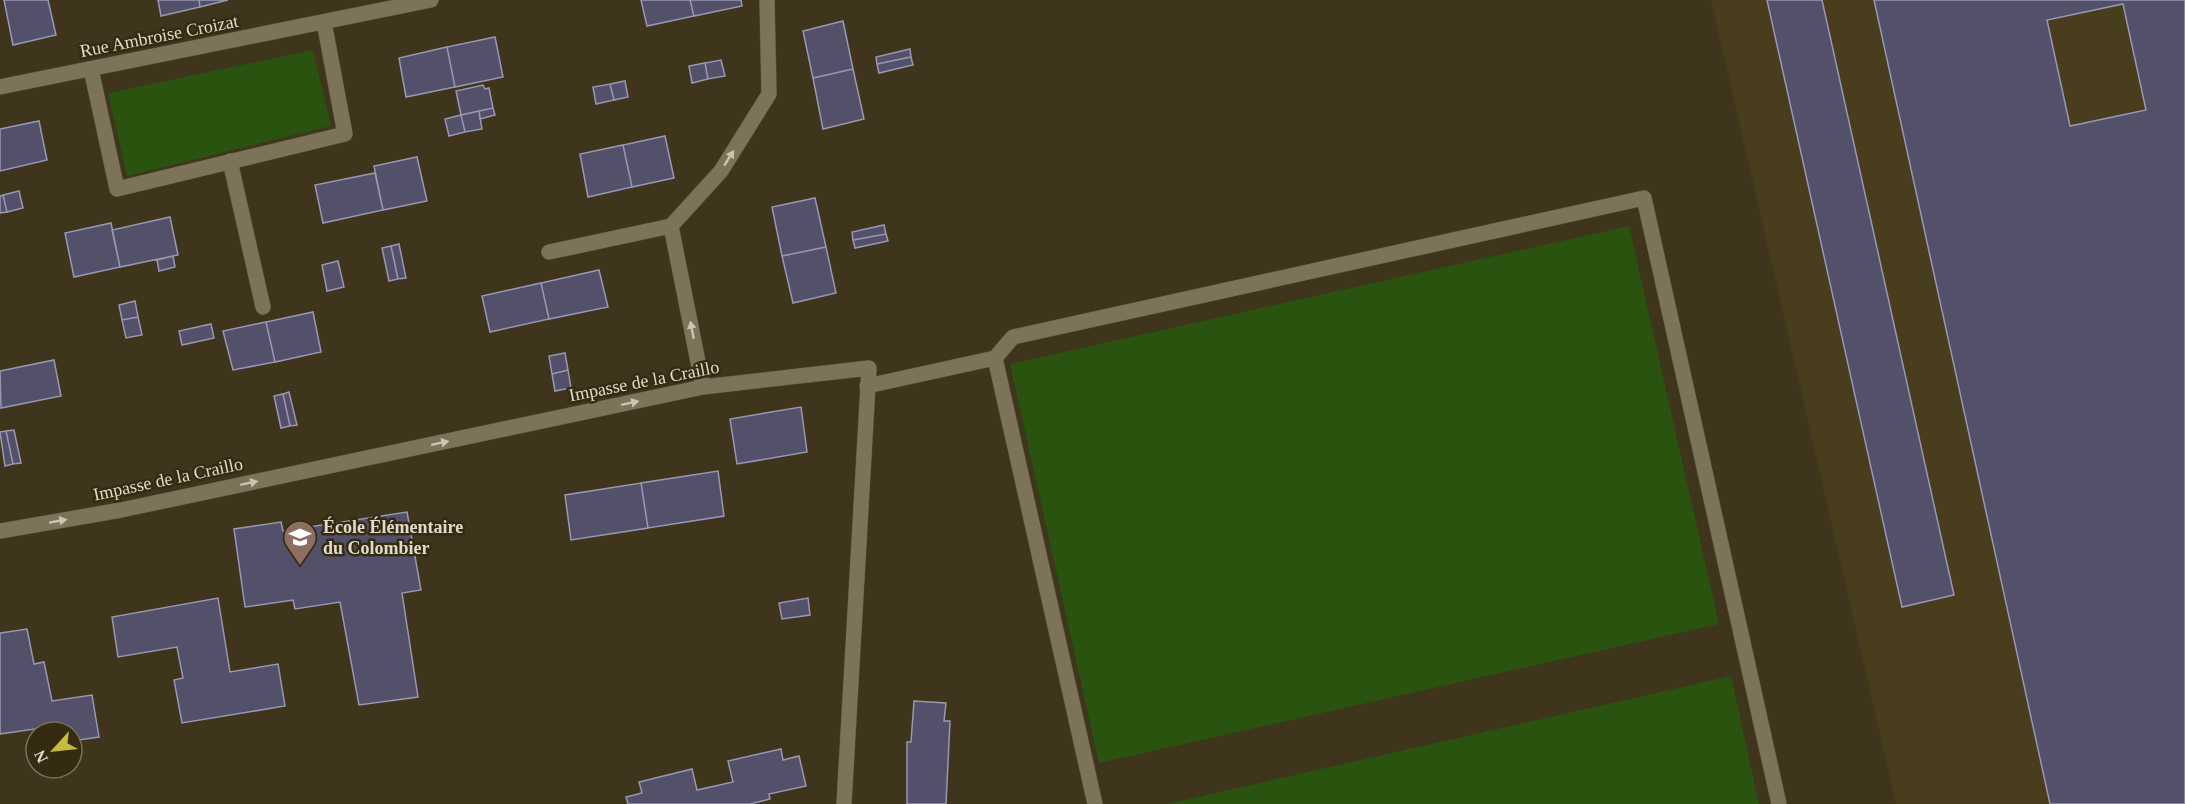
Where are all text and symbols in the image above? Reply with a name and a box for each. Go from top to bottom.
street label: Rue Ambroise Croizat [78,11,240,61]
one-way arrow [723,150,734,166]
one-way arrow [687,320,696,339]
street label: Impasse de la Craillo [567,357,721,405]
one-way arrow [621,398,640,407]
one-way arrow [430,438,449,447]
street label: Impasse de la Craillo [91,453,245,505]
one-way arrow [239,478,258,487]
one-way arrow [48,516,67,525]
place label: École Élémentaire du Colombier [323,516,463,558]
school or university icon: École Élémentaire du Colombier [282,519,318,566]
north arrow [24,720,84,780]
text: N [31,747,51,766]

